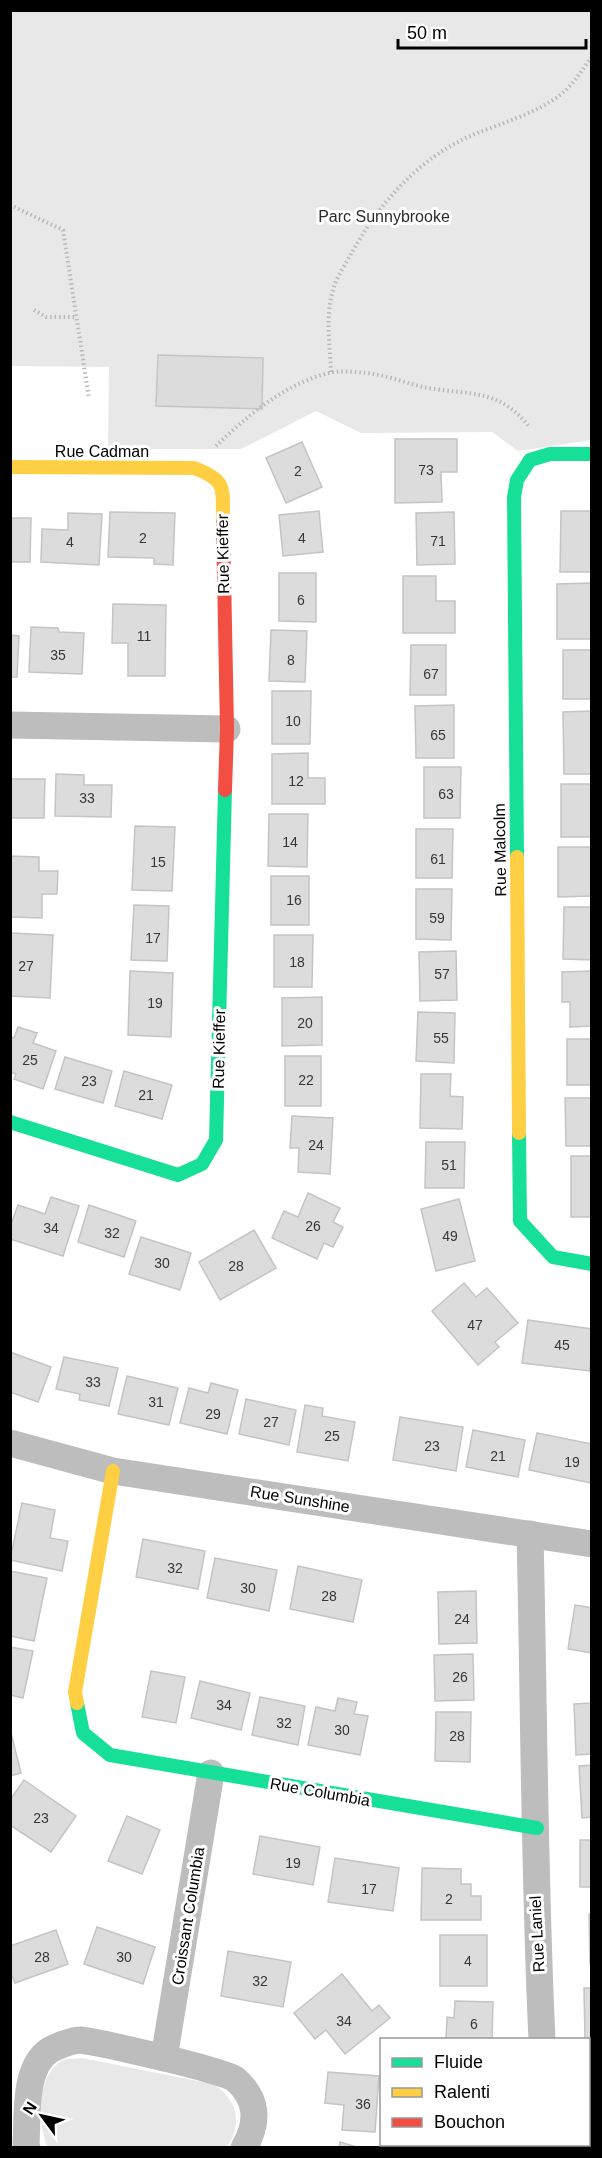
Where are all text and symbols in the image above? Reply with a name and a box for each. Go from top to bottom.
scale bar [398,12,586,50]
text: 50 m [407,23,447,43]
park label: Parc Sunnybrooke [318,208,450,225]
street label: Rue Cadman [55,443,149,460]
house number: 73 [418,462,434,478]
house number: 2 [294,463,302,479]
street label: Rue Kieffer [214,513,232,594]
house number: 2 [139,530,147,546]
house number: 4 [298,530,306,546]
house number: 71 [430,533,446,549]
house number: 4 [66,534,74,550]
house number: 6 [297,592,305,608]
house number: 11 [137,628,151,644]
house number: 35 [50,647,66,663]
house number: 8 [287,652,295,668]
house number: 67 [423,666,439,682]
house number: 10 [285,713,301,729]
house number: 65 [430,727,446,743]
house number: 12 [288,773,304,789]
house number: 63 [438,786,454,802]
house number: 33 [79,790,95,806]
street label: Rue Malcolm [491,803,509,897]
house number: 14 [282,834,298,850]
house number: 61 [430,851,446,867]
house number: 15 [150,854,166,870]
house number: 16 [286,892,302,908]
house number: 59 [429,910,445,926]
house number: 17 [145,930,161,946]
house number: 18 [289,954,305,970]
house number: 27 [18,958,34,974]
house number: 57 [434,966,450,982]
house number: 19 [147,995,163,1011]
street label: Rue Kieffer [210,1008,228,1089]
house number: 20 [297,1015,313,1031]
house number: 55 [433,1030,449,1046]
house number: 25 [22,1052,38,1068]
house number: 22 [298,1072,314,1088]
house number: 23 [81,1073,97,1089]
house number: 21 [138,1087,154,1103]
house number: 24 [308,1137,324,1153]
house number: 51 [441,1157,457,1173]
house number: 26 [305,1218,321,1234]
house number: 34 [43,1220,59,1236]
house number: 32 [104,1225,120,1241]
house number: 49 [442,1228,458,1244]
house number: 30 [154,1255,170,1271]
house number: 28 [228,1258,244,1274]
house number: 47 [467,1317,483,1333]
house number: 45 [554,1337,570,1353]
house number: 33 [85,1374,101,1390]
house number: 31 [148,1394,164,1410]
house number: 29 [205,1406,221,1422]
house number: 27 [263,1414,279,1430]
house number: 25 [324,1428,340,1444]
house number: 23 [424,1438,440,1454]
house number: 21 [490,1448,506,1464]
house number: 19 [564,1454,580,1470]
street label: Rue Sunshine [249,1483,351,1515]
house number: 32 [167,1560,183,1576]
house number: 30 [240,1580,256,1596]
house number: 28 [321,1588,337,1604]
house number: 24 [454,1611,470,1627]
house number: 26 [452,1669,468,1685]
house number: 34 [216,1697,232,1713]
house number: 32 [276,1715,292,1731]
house number: 30 [334,1722,350,1738]
house number: 28 [449,1728,465,1744]
street label: Rue Columbia [269,1775,371,1809]
house number: 23 [33,1810,49,1826]
street label: Croissant Columbia [169,1846,207,1986]
house number: 19 [285,1855,301,1871]
house number: 17 [361,1881,377,1897]
house number: 2 [445,1891,453,1907]
street label: Rue Laniel [527,1895,547,1973]
house number: 28 [34,1949,50,1965]
house number: 30 [116,1949,132,1965]
house number: 4 [464,1953,472,1969]
house number: 32 [252,1973,268,1989]
house number: 34 [336,2013,352,2029]
house number: 6 [470,2016,478,2032]
legend [380,2038,590,2146]
text: Fluide [434,2052,483,2072]
text: Ralenti [434,2082,490,2102]
north arrow [12,2086,72,2146]
house number: 36 [355,2096,371,2112]
text: N [20,2099,40,2118]
text: Bouchon [434,2112,505,2132]

